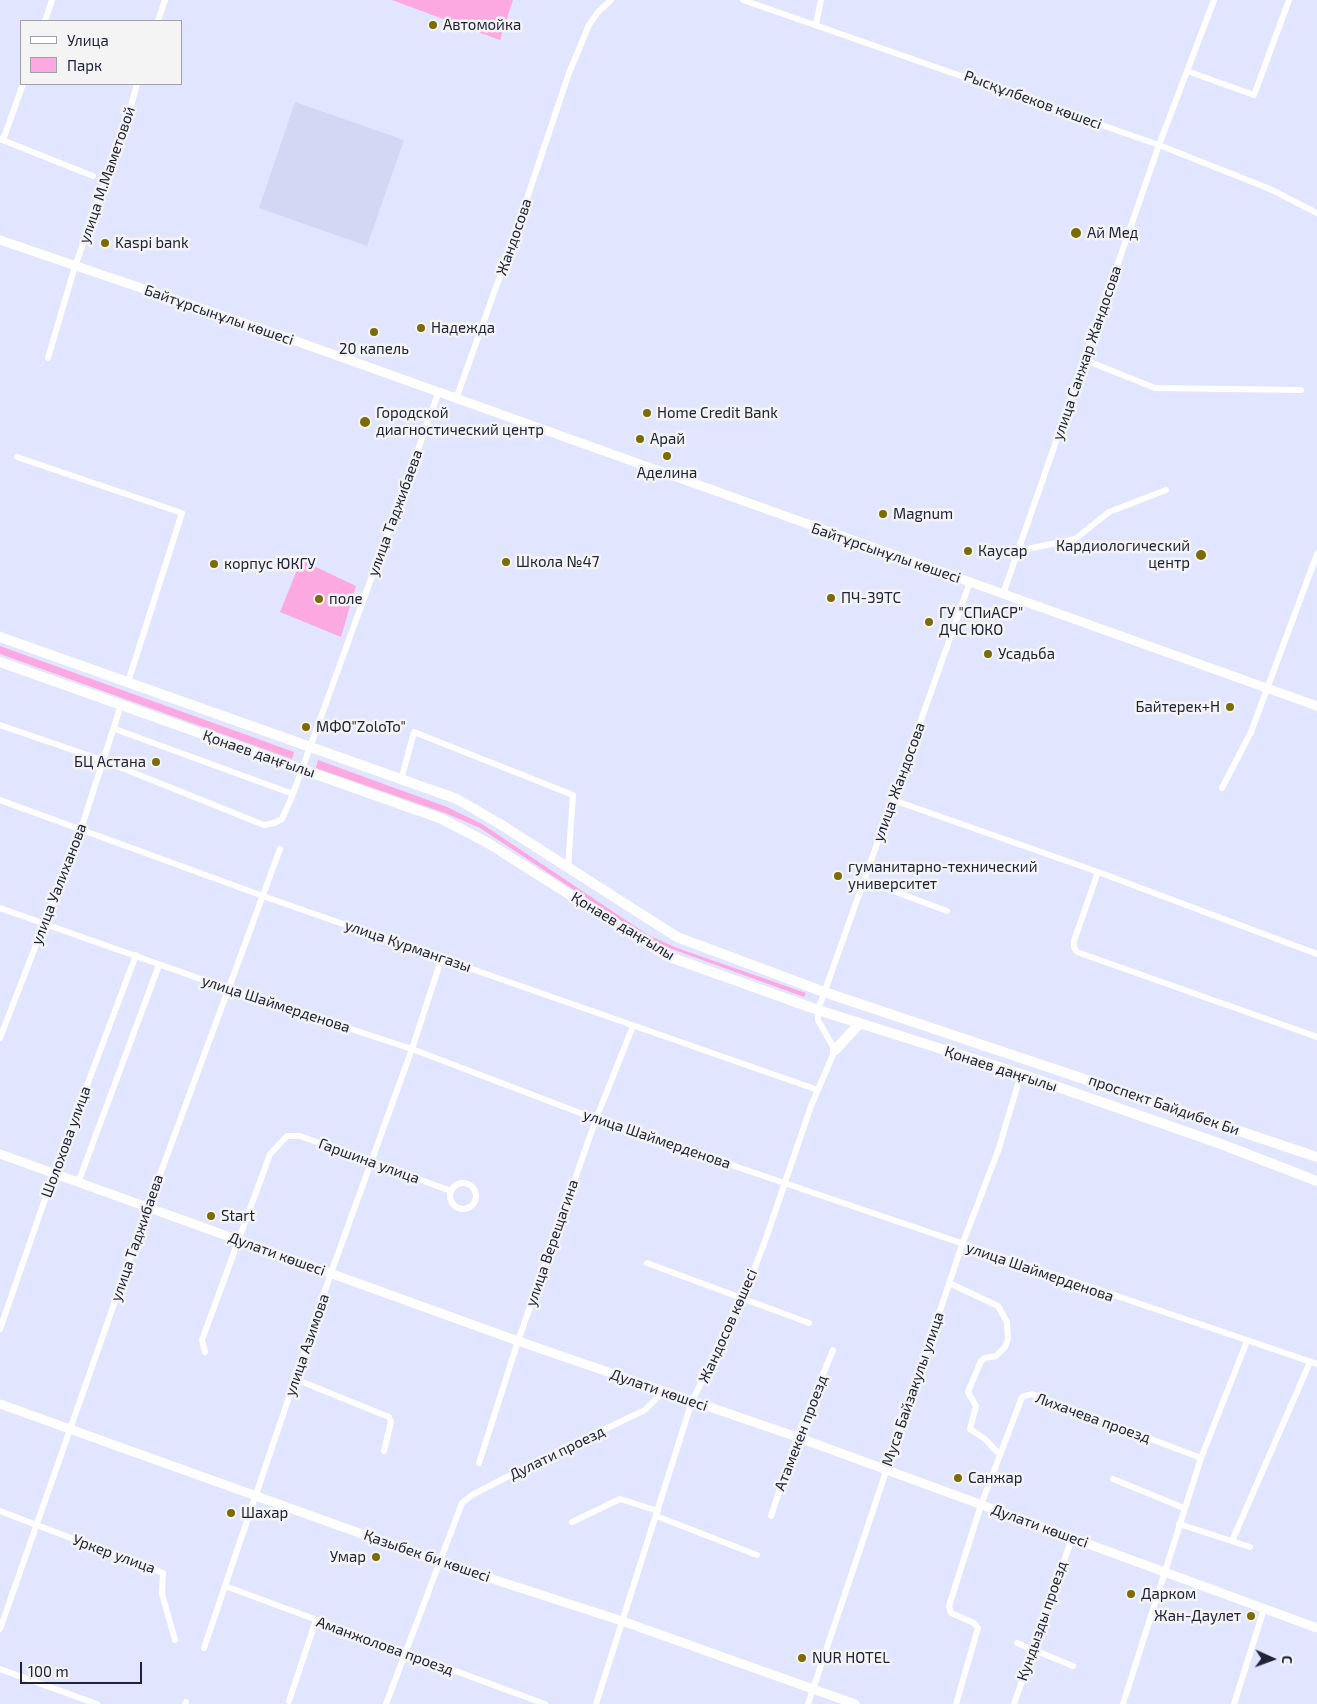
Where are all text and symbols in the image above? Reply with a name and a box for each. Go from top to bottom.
place label: Автомойка [443,16,521,34]
marker: Автомойка [427,19,439,31]
legend [20,20,182,85]
text: Улица [67,31,109,49]
text: Парк [67,56,102,74]
street label: Рысқұлбеков көшесі [962,67,1104,133]
street label: улица М.Маметовой [75,104,139,246]
street label: Жандосова [492,196,536,278]
place label: Ай Мед [1087,224,1138,242]
marker: Ай Мед [1069,226,1083,240]
place label: Kaspi bank [115,234,189,252]
marker: Kaspi bank [99,237,111,249]
street label: улица Санжар Жандосова [1049,263,1125,443]
street label: Байтұрсынұлы көшесі [142,281,296,349]
place label: Надежда [431,319,495,337]
marker: Надежда [415,322,427,334]
marker: 20 капель [368,326,380,338]
place label: 20 капель [339,340,409,358]
place label: Городской диагностический центр [376,404,544,439]
place label: Home Credit Bank [657,404,778,422]
marker: Home Credit Bank [641,407,653,419]
marker: Городской диагностический центр [358,415,372,429]
place label: Арай [650,430,685,448]
marker: Арай [634,433,646,445]
street label: улица Таджибаева [364,447,426,579]
marker: Аделина [661,450,673,462]
place label: Аделина [637,464,697,482]
place label: Magnum [893,505,953,523]
marker: Magnum [877,508,889,520]
street label: Байтұрсынұлы көшесі [809,519,963,587]
place label: Кардиологический центр [1056,537,1190,572]
place label: Каусар [978,542,1028,560]
marker: Каусар [962,545,974,557]
marker: Кардиологический центр [1194,548,1208,562]
place label: Школа №47 [516,553,599,571]
place label: корпус ЮКГУ [224,555,316,573]
marker: Школа №47 [500,556,512,568]
marker: корпус ЮКГУ [208,558,220,570]
place label: ПЧ-39ТС [841,589,901,607]
place label: поле [329,590,363,608]
marker: ПЧ-39ТС [825,592,837,604]
marker: поле [313,593,325,605]
place label: ГУ "СПиАСР" ДЧС ЮКО [939,604,1023,639]
marker: ГУ "СПиАСР" ДЧС ЮКО [923,616,935,628]
place label: Усадьба [998,645,1055,663]
marker: Усадьба [982,648,994,660]
place label: Байтерек+Н [1135,698,1220,716]
marker: Байтерек+Н [1224,701,1236,713]
place label: МФО"ZoloTo" [316,718,406,736]
street label: улица Жандосова [869,720,929,844]
marker: МФО"ZoloTo" [300,721,312,733]
street label: Қонаев даңғылы [200,726,318,782]
place label: БЦ Астана [74,753,146,771]
marker: БЦ Астана [150,756,162,768]
street label: улица Уалиханова [28,821,90,947]
place label: гуманитарно-технический университет [848,858,1037,893]
marker: гуманитарно-технический университет [832,870,844,882]
street label: Қонаев даңғылы [568,888,678,964]
street label: улица Курмангазы [342,916,474,976]
street label: улица Шаймерденова [200,971,352,1037]
street label: Қонаев даңғылы [942,1042,1060,1096]
street label: проспект Байдибек Би [1086,1071,1242,1139]
street label: Шолохова улица [37,1084,95,1200]
street label: улица Шаймерденова [581,1105,733,1173]
street label: Гаршина улица [316,1134,422,1188]
street label: улица Таджибаева [107,1172,167,1304]
street label: улица Верещагина [522,1177,582,1309]
place label: Start [221,1207,255,1225]
marker: Start [205,1210,217,1222]
street label: Дулати көшесі [226,1228,328,1280]
street label: улица Шаймерденова [964,1238,1116,1306]
street label: Жандосов көшесі [695,1266,761,1386]
street label: улица Азимова [281,1291,333,1399]
street label: Муса Байзакулы улица [878,1310,948,1468]
street label: Дулати көшесі [608,1365,710,1415]
street label: Атамекен проезд [771,1373,831,1493]
street label: Лихачева проезд [1033,1389,1153,1447]
street label: Дулати проезд [506,1422,608,1484]
place label: Санжар [968,1469,1022,1487]
marker: Санжар [952,1472,964,1484]
street label: Дулати көшесі [989,1500,1091,1552]
place label: Шахар [241,1504,288,1522]
marker: Шахар [225,1507,237,1519]
street label: Қазыбек би көшесі [361,1526,493,1586]
street label: Уркер улица [70,1531,158,1577]
place label: Умар [330,1548,366,1566]
marker: Умар [370,1551,382,1563]
street label: Кундызды проезд [1013,1559,1071,1683]
place label: Дарком [1141,1585,1196,1603]
marker: Дарком [1125,1588,1137,1600]
place label: Жан-Даулет [1154,1607,1241,1625]
marker: Жан-Даулет [1245,1610,1257,1622]
street label: Аманжолова проезд [314,1613,456,1679]
north arrow [1247,1634,1297,1684]
place label: NUR HOTEL [812,1649,890,1667]
scale bar [22,1652,145,1684]
marker: NUR HOTEL [796,1652,808,1664]
text: С [1279,1655,1296,1664]
text: 100 m [28,1662,69,1680]

